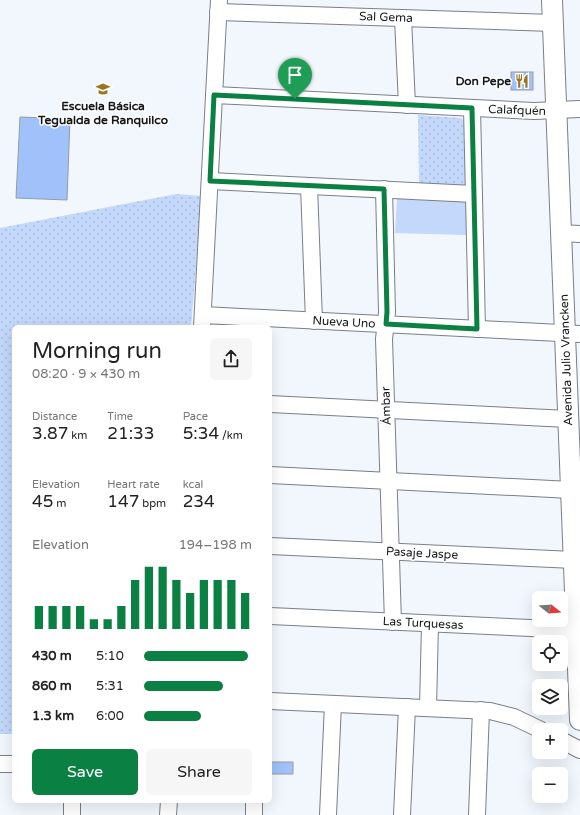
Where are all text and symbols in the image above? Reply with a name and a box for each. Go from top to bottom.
street label: Sal Gema [359,9,413,25]
pin [278,58,312,99]
icon: arrive [284,64,306,86]
restaurant icon: Don Pepe [514,73,530,89]
place label: Don Pepe [455,74,511,89]
school or university icon: Escuela Básica Tegualda de Ranquilco [95,81,111,97]
place label: Escuela Básica Tegualda de Ranquilco [37,99,168,128]
street label: Calafquén [488,102,546,118]
street label: Avenida Julio Vrancken [557,294,575,426]
street label: Nueva Uno [312,313,376,331]
text: Morning run [32,338,162,364]
button: share [210,338,252,380]
text: 08:20 · 9 × 430 m [32,366,140,382]
street label: Ámbar [378,386,394,426]
text: Distance [32,410,77,423]
text: Time [107,410,133,423]
text: Pace [183,410,208,423]
text: 3.87 [32,423,68,444]
text: 21:33 [107,423,154,444]
text: 5:34 [183,423,219,444]
text: km [68,429,87,442]
text: /km [219,429,243,442]
text: Elevation [32,478,80,491]
text: Heart rate [107,478,160,491]
text: kcal [183,478,203,491]
text: 45 [32,491,53,512]
text: 147 [107,491,139,512]
text: 234 [183,491,215,512]
text: m [53,497,66,510]
text: bpm [139,497,166,510]
text: Elevation [32,537,89,553]
text: 194–198 m [179,537,252,553]
street label: Pasaje Jaspe [385,544,459,562]
north arrow [532,591,568,627]
map controls [532,591,568,803]
street label: Las Turquesas [382,614,464,632]
button: locate [532,635,568,671]
text: 430 m [32,648,72,664]
text: 5:10 [96,648,124,664]
text: 860 m [32,678,72,694]
text: 5:31 [96,678,124,694]
button: layers [532,679,568,715]
text: 1.3 km [32,708,74,724]
text: 6:00 [96,708,124,724]
button: + [532,723,568,759]
button: Save [32,749,138,795]
button: Share [146,749,252,795]
button: − [532,767,568,803]

